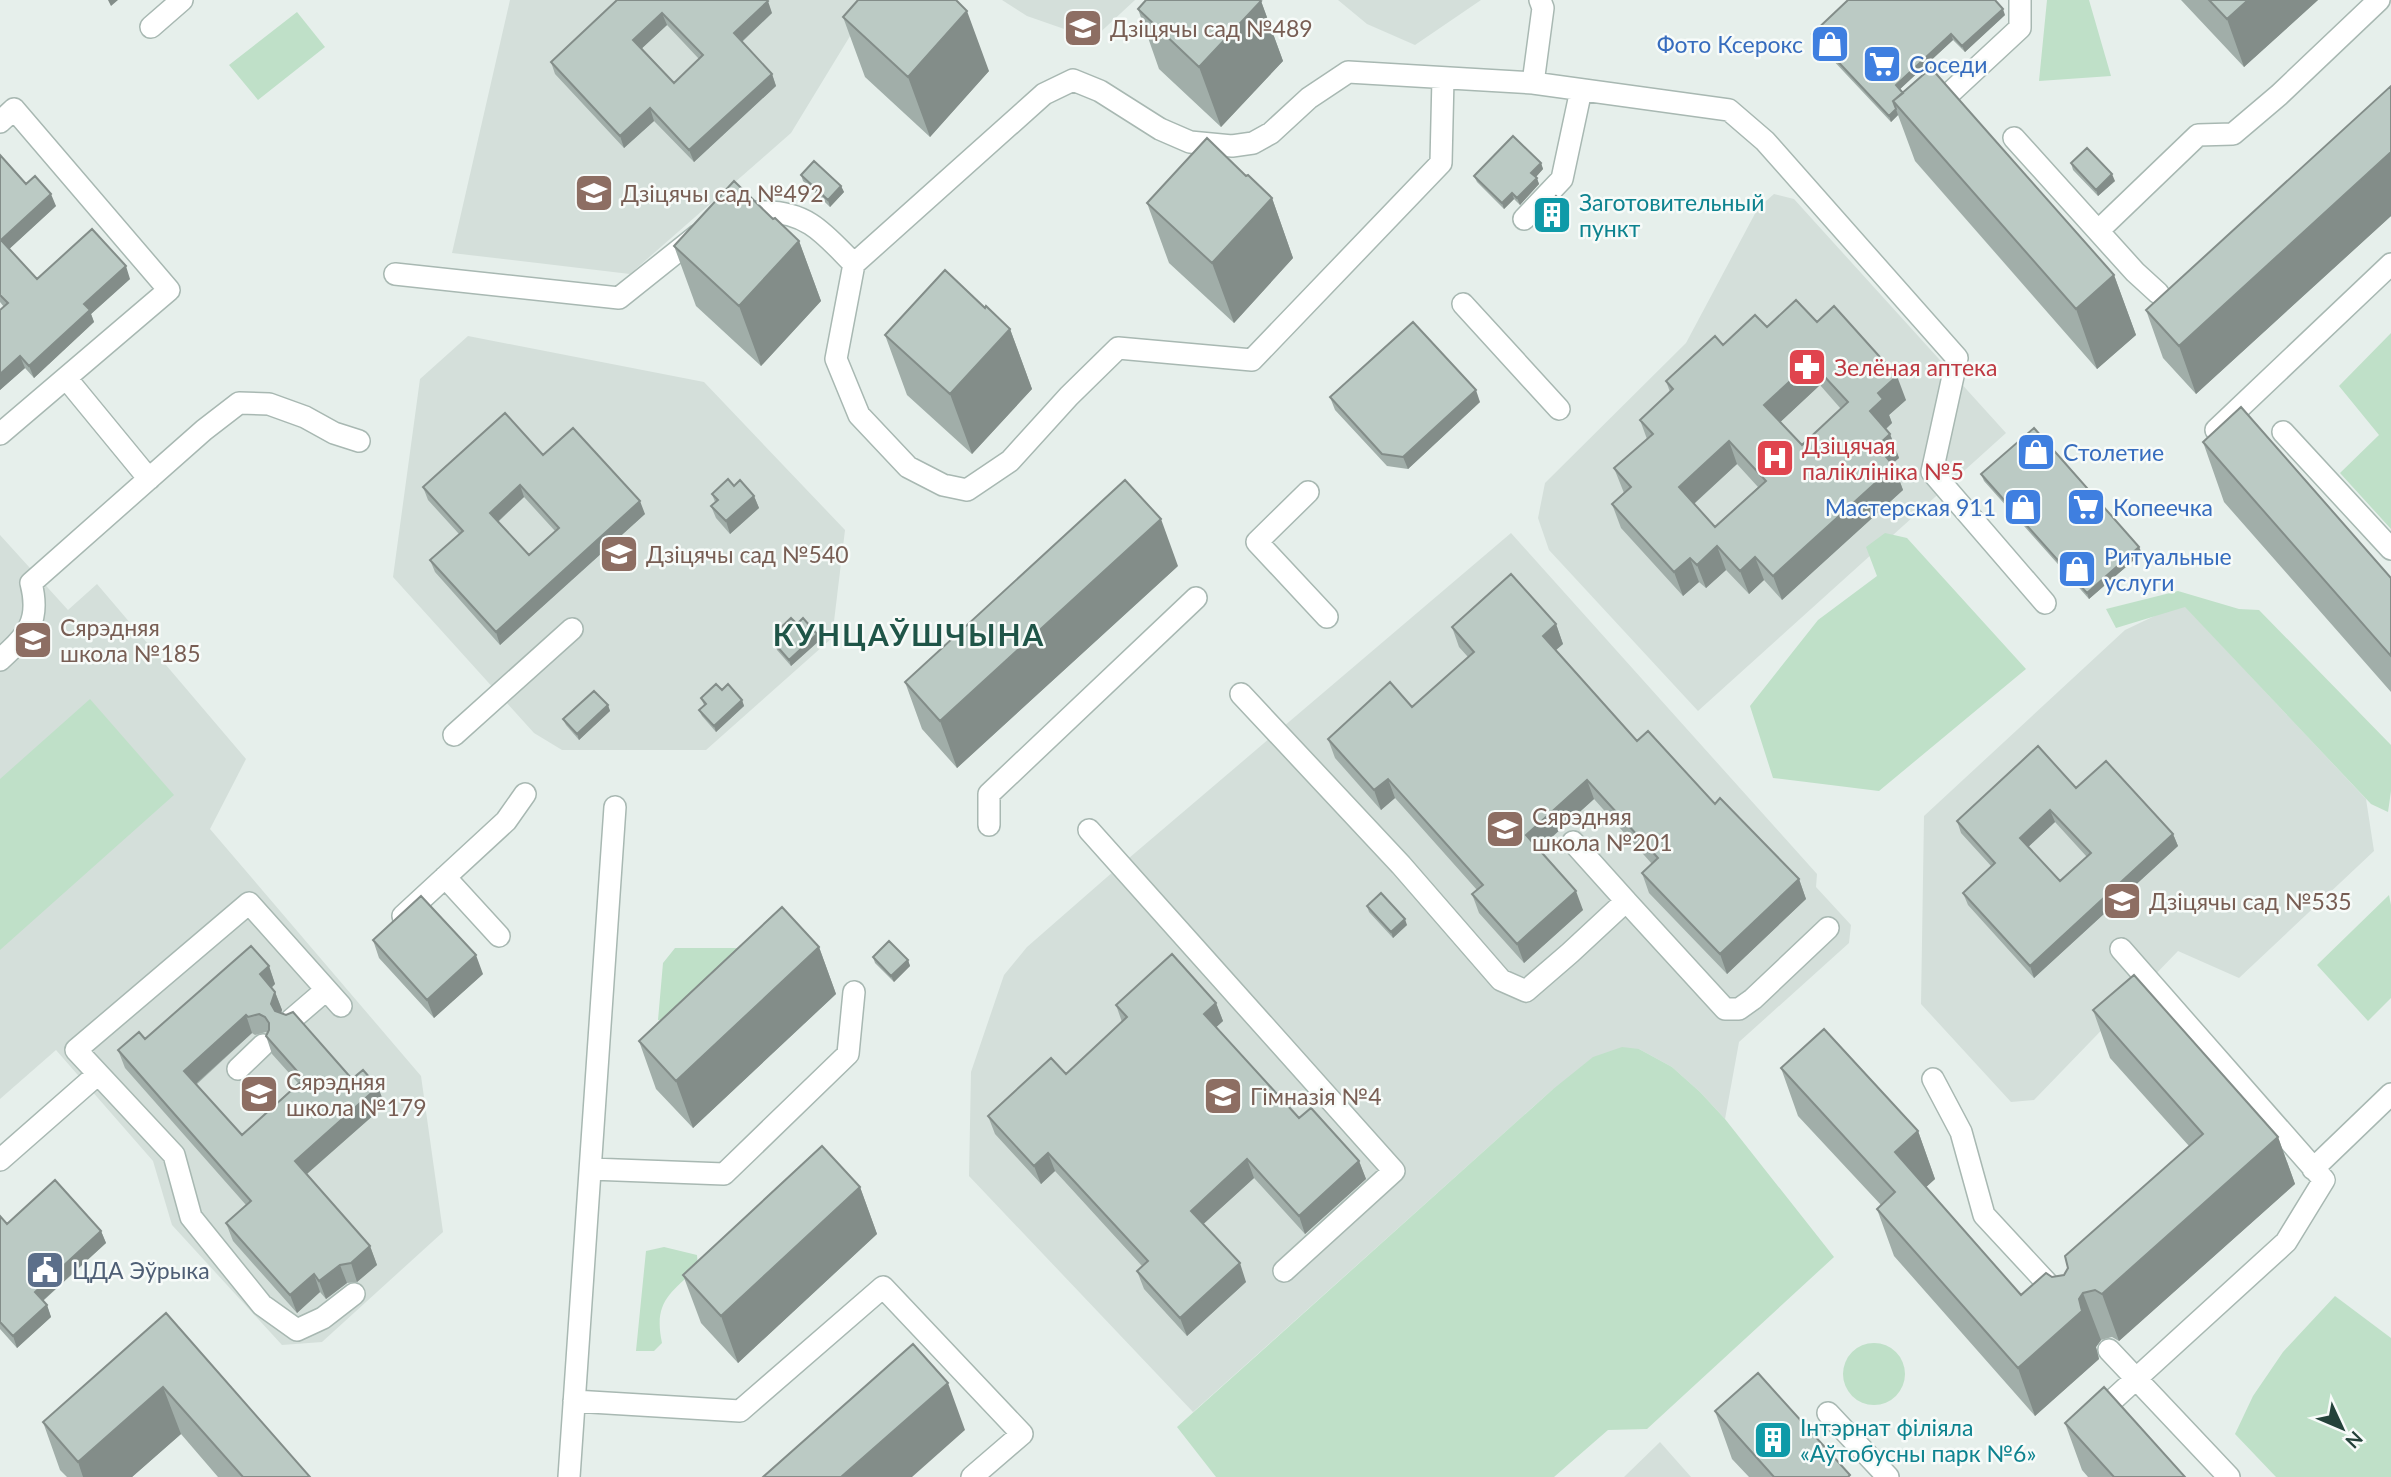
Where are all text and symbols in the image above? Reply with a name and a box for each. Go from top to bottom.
school or university icon: Дзіцячы сад №489 [1062,7,1104,49]
place label: Дзіцячы сад №489 [1110,14,1313,42]
shop icon: Фото Ксерокс [1809,23,1851,65]
place label: Фото Ксерокс [1657,30,1803,58]
supermarket icon: Соседи [1861,43,1903,85]
place label: Соседи [1909,50,1987,78]
school or university icon: Дзіцячы сад №492 [573,172,615,214]
place label: Дзіцячы сад №492 [621,179,824,207]
place label: Заготовительный пункт [1579,188,1764,242]
building icon: Заготовительный пункт [1531,194,1573,236]
pharmacy icon: Зелёная аптека [1786,346,1828,388]
place label: Зелёная аптека [1834,353,1997,381]
place label: Дзіцячая паліклініка №5 [1802,431,1964,485]
shop icon: Столетие [2015,431,2057,473]
hospital icon: Дзіцячая паліклініка №5 [1754,437,1796,479]
place label: Столетие [2063,438,2164,466]
shop icon: Мастерская 911 [2002,486,2044,528]
supermarket icon: Копеечка [2065,486,2107,528]
place label: Мастерская 911 [1825,493,1996,521]
place label: Копеечка [2113,493,2213,521]
school or university icon: Дзіцячы сад №540 [598,533,640,575]
place label: Дзіцячы сад №540 [646,540,849,568]
place label: Ритуальные услуги [2104,542,2232,596]
shop icon: Ритуальные услуги [2056,548,2098,590]
place label: Сярэдняя школа №185 [60,613,200,667]
district label: КУНЦАЎШЧЫНА [773,616,1045,652]
school or university icon: Сярэдняя школа №185 [12,619,54,661]
place label: Сярэдняя школа №201 [1532,802,1672,856]
school or university icon: Сярэдняя школа №201 [1484,808,1526,850]
school or university icon: Дзіцячы сад №535 [2101,880,2143,922]
place label: Дзіцячы сад №535 [2149,887,2352,915]
place label: Сярэдняя школа №179 [286,1067,426,1121]
school or university icon: Сярэдняя школа №179 [238,1073,280,1115]
school or university icon: Гімназія №4 [1202,1075,1244,1117]
place label: Гімназія №4 [1250,1082,1381,1110]
public building icon: ЦДА Эўрыка [24,1249,66,1291]
place label: ЦДА Эўрыка [72,1256,210,1284]
north arrow [2307,1393,2377,1463]
place label: Інтэрнат філіяла «Аўтобусны парк №6» [1800,1413,2036,1467]
building icon: Інтэрнат філіяла «Аўтобусны парк №6» [1752,1419,1794,1461]
text: N [2341,1427,2368,1453]

